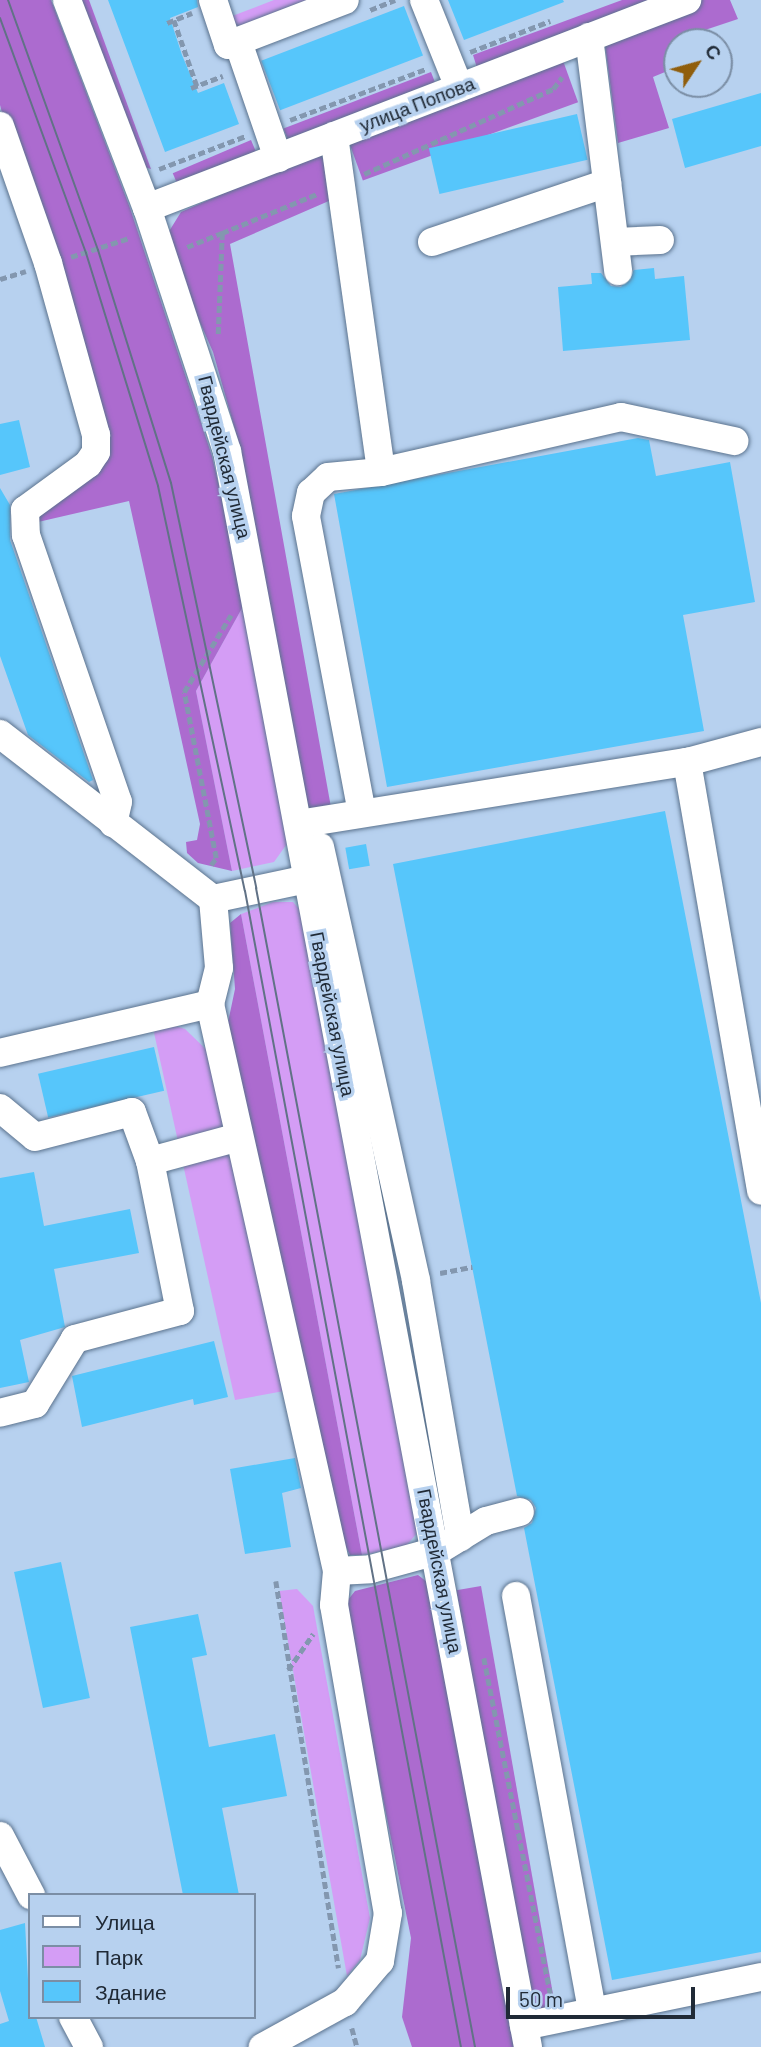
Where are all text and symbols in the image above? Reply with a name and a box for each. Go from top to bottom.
north arrow [663,28,733,98]
text: С [700,39,727,64]
street label: улица Попова [356,72,478,136]
street label: Гвардейская улица [194,373,256,541]
street label: Гвардейская улица [306,930,360,1098]
street label: Гвардейская улица [413,1487,467,1655]
legend [28,1893,256,2019]
text: Улица [95,1909,155,1934]
text: Парк [95,1944,143,1969]
scale bar [509,1974,698,2018]
text: Здание [95,1979,167,2004]
text: 50 m [519,1986,563,2011]

